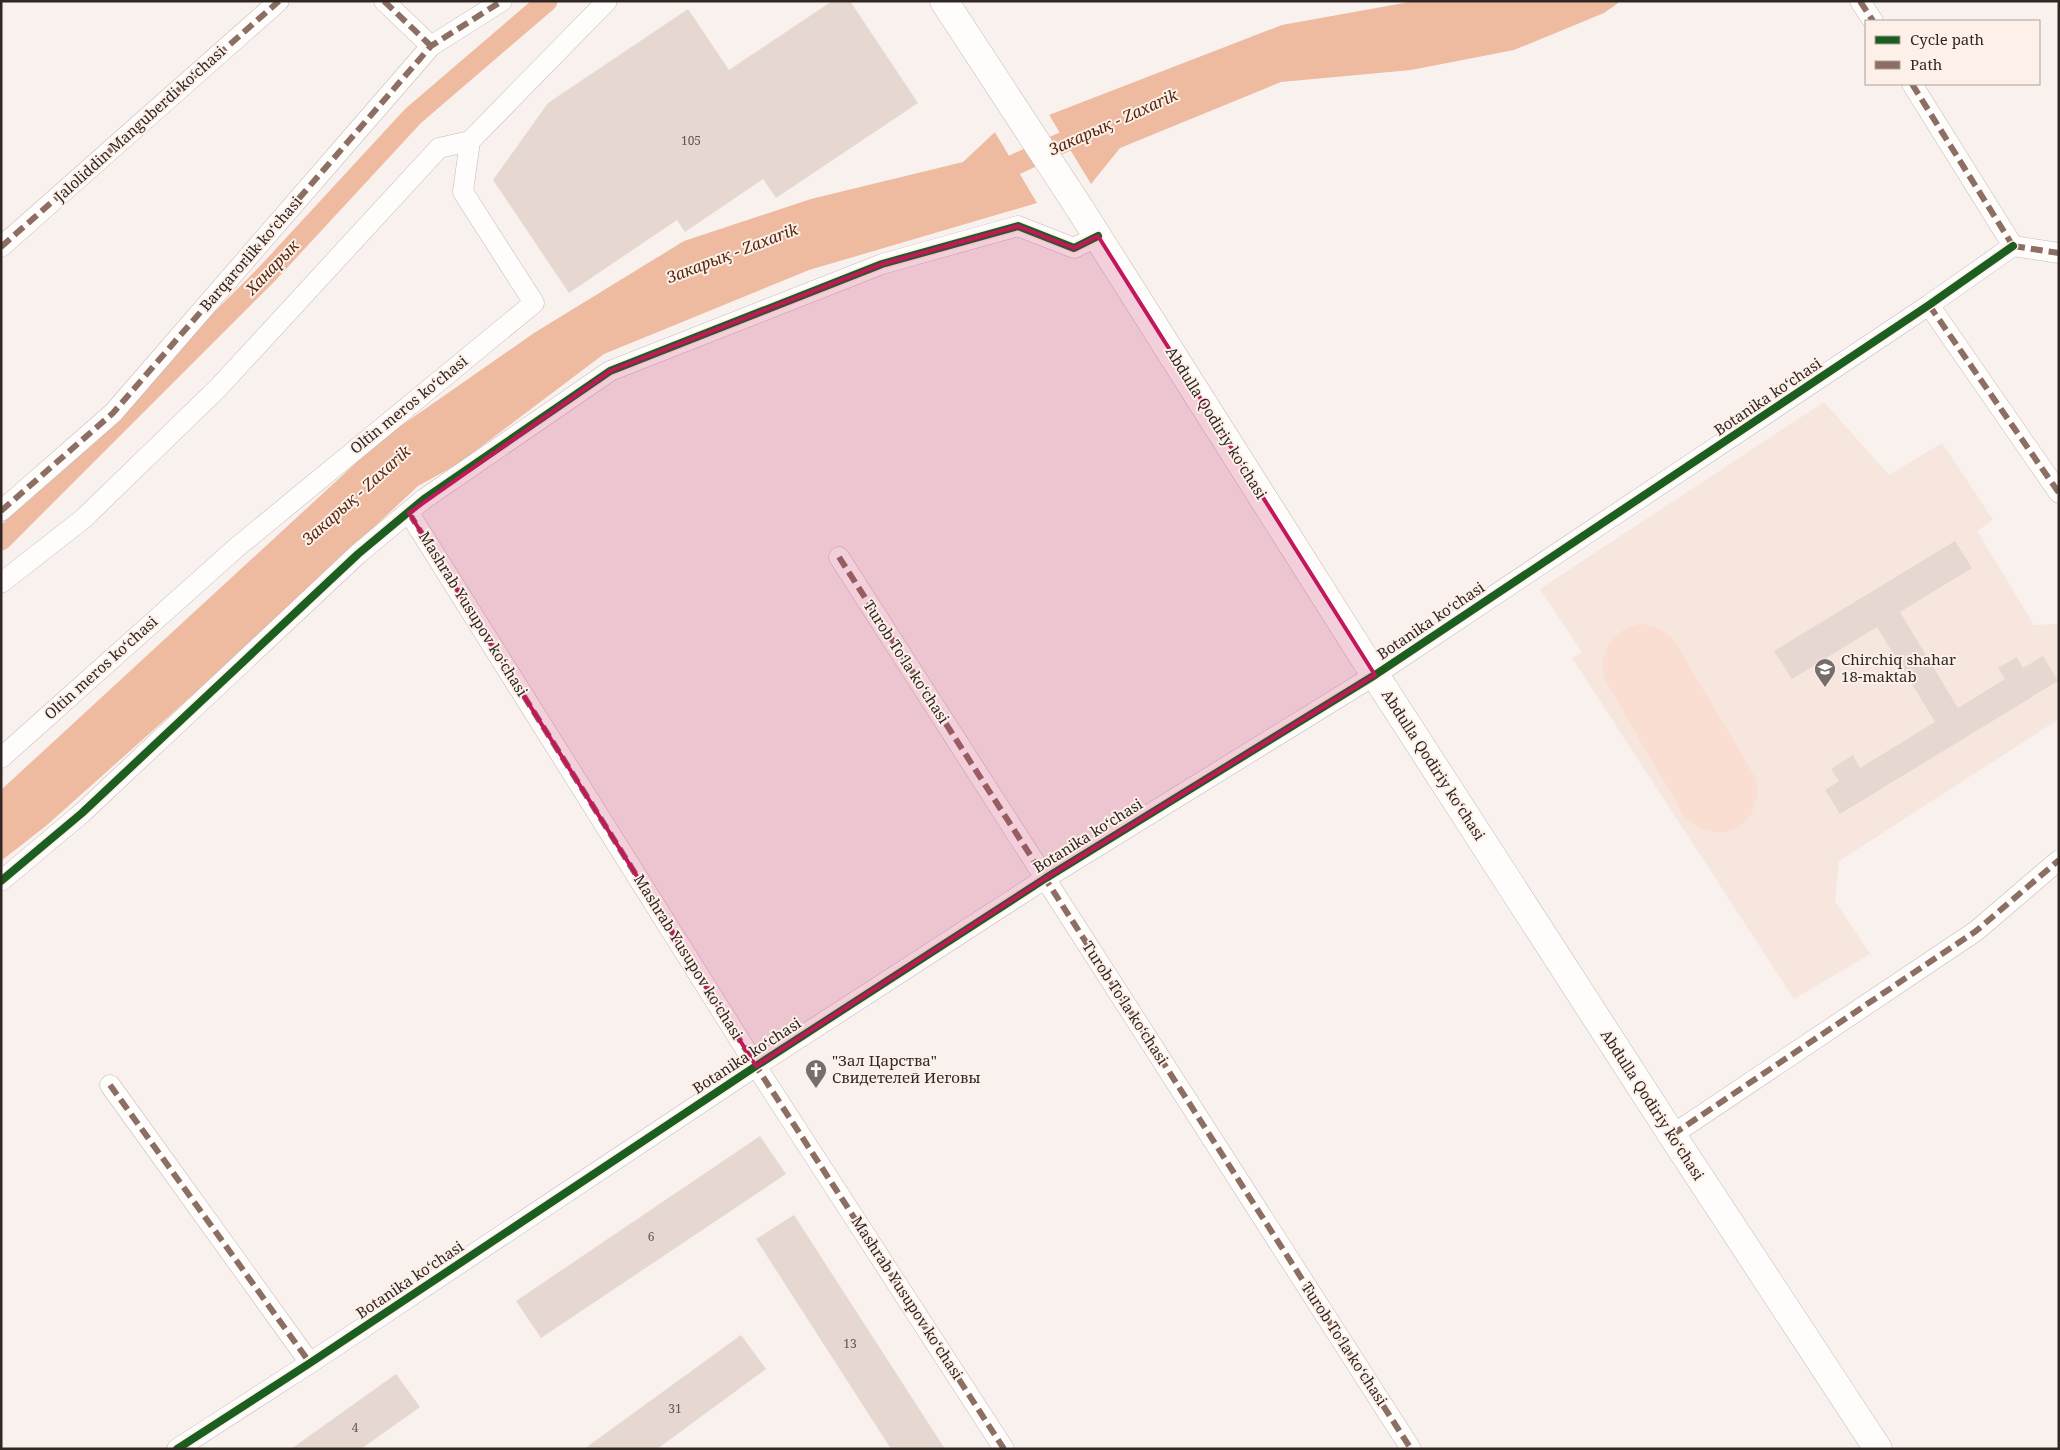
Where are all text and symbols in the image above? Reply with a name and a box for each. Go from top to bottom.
legend [1865,20,2040,85]
text: Cycle path [1910,29,1985,49]
street label: Jaloliddin Manguberdi ko‘chasi [49,41,229,206]
text: Path [1910,54,1943,74]
water label: Закарық - Zaxarik [1045,83,1182,160]
house number: 105 [681,132,701,149]
street label: Barqarorlik ko‘chasi [195,192,306,315]
water label: Закарық - Zaxarik [663,217,802,288]
water label: Ханарык [239,234,304,300]
street label: Abdulla Qodiriy ko‘chasi [1162,343,1272,503]
street label: Oltin meros ko‘chasi [345,350,471,458]
street label: Botanika ko‘chasi [1710,353,1825,440]
water label: Закарық - Zaxarik [297,440,416,550]
street label: Mashrab Yusupov ko‘chasi [415,527,533,700]
street label: Botanika ko‘chasi [1373,577,1488,664]
street label: Turob To‘la ko‘chasi [859,596,954,727]
street label: Oltin meros ko‘chasi [39,611,161,723]
place label: Chirchiq shahar 18-maktab [1841,649,1956,686]
school or university icon: Chirchiq shahar 18-maktab [1813,657,1837,688]
street label: Abdulla Qodiriy ko‘chasi [1378,685,1490,844]
street label: Botanika ko‘chasi [1029,793,1146,877]
street label: Mashrab Yusupov ko‘chasi [630,870,748,1043]
street label: Turob To‘la ko‘chasi [1078,937,1173,1068]
street label: Botanika ko‘chasi [688,1012,805,1098]
street label: Abdulla Qodiriy ko‘chasi [1597,1025,1709,1184]
place label: "Зал Царства" Свидетелей Иеговы [832,1050,981,1087]
church icon: "Зал Царства" Свидетелей Иеговы [804,1058,828,1089]
street label: Mashrab Yusupov ko‘chasi [848,1212,968,1383]
house number: 6 [648,1228,655,1245]
street label: Botanika ko‘chasi [352,1236,467,1323]
street label: Turob To‘la ko‘chasi [1297,1278,1392,1409]
house number: 13 [843,1335,857,1352]
house number: 31 [668,1400,682,1417]
house number: 4 [352,1419,359,1436]

